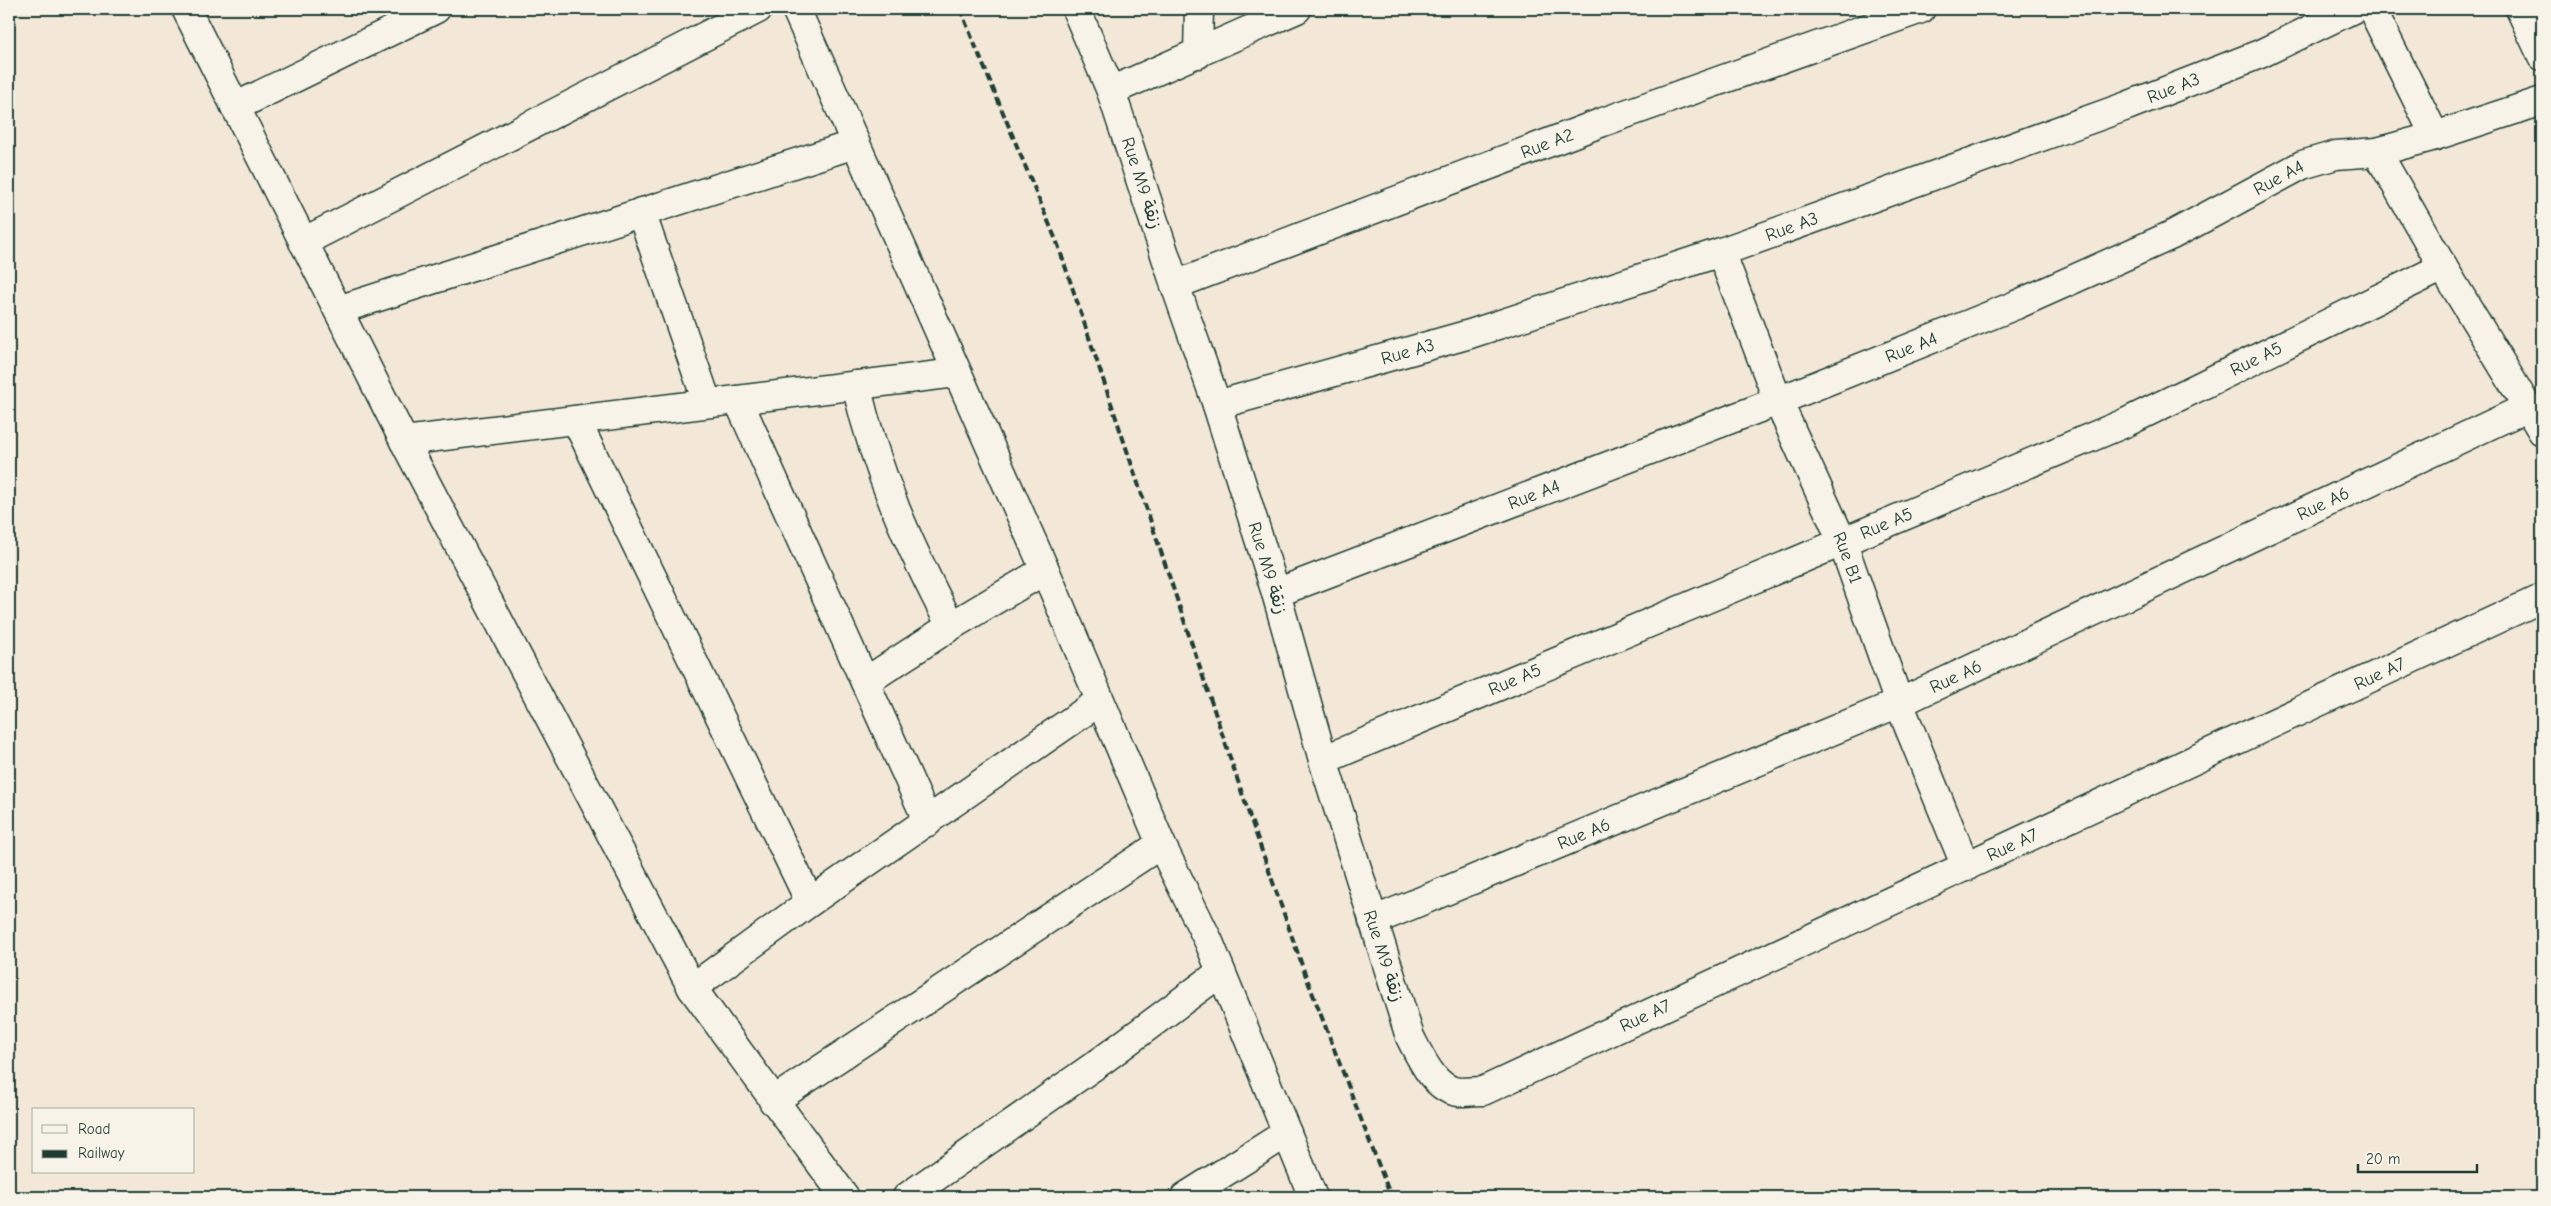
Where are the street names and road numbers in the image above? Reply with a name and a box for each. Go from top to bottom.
street label: Rue A3 [2144,69,2203,108]
street label: Rue A2 [1518,124,1576,163]
street label: Rue M9 زنقة [1117,135,1166,232]
street label: Rue A4 [2250,156,2308,200]
street label: Rue A3 [1763,208,1821,246]
street label: Rue A4 [1882,328,1940,368]
street label: Rue A3 [1379,335,1437,369]
street label: Rue A5 [2227,338,2286,381]
street label: Rue A4 [1505,475,1563,514]
street label: Rue A6 [2294,483,2353,525]
street label: Rue A5 [1857,503,1916,544]
street label: Rue M9 زنقة [1244,520,1291,617]
street label: Rue B1 [1828,529,1866,586]
street label: Rue A7 [2351,653,2409,695]
street label: Rue A6 [1926,656,1985,698]
street label: Rue A5 [1485,660,1544,700]
street label: Rue A6 [1554,814,1613,854]
street label: Rue A7 [1984,824,2042,866]
street label: Rue M9 زنقة [1359,908,1408,1005]
street label: Rue A7 [1616,995,1675,1037]

